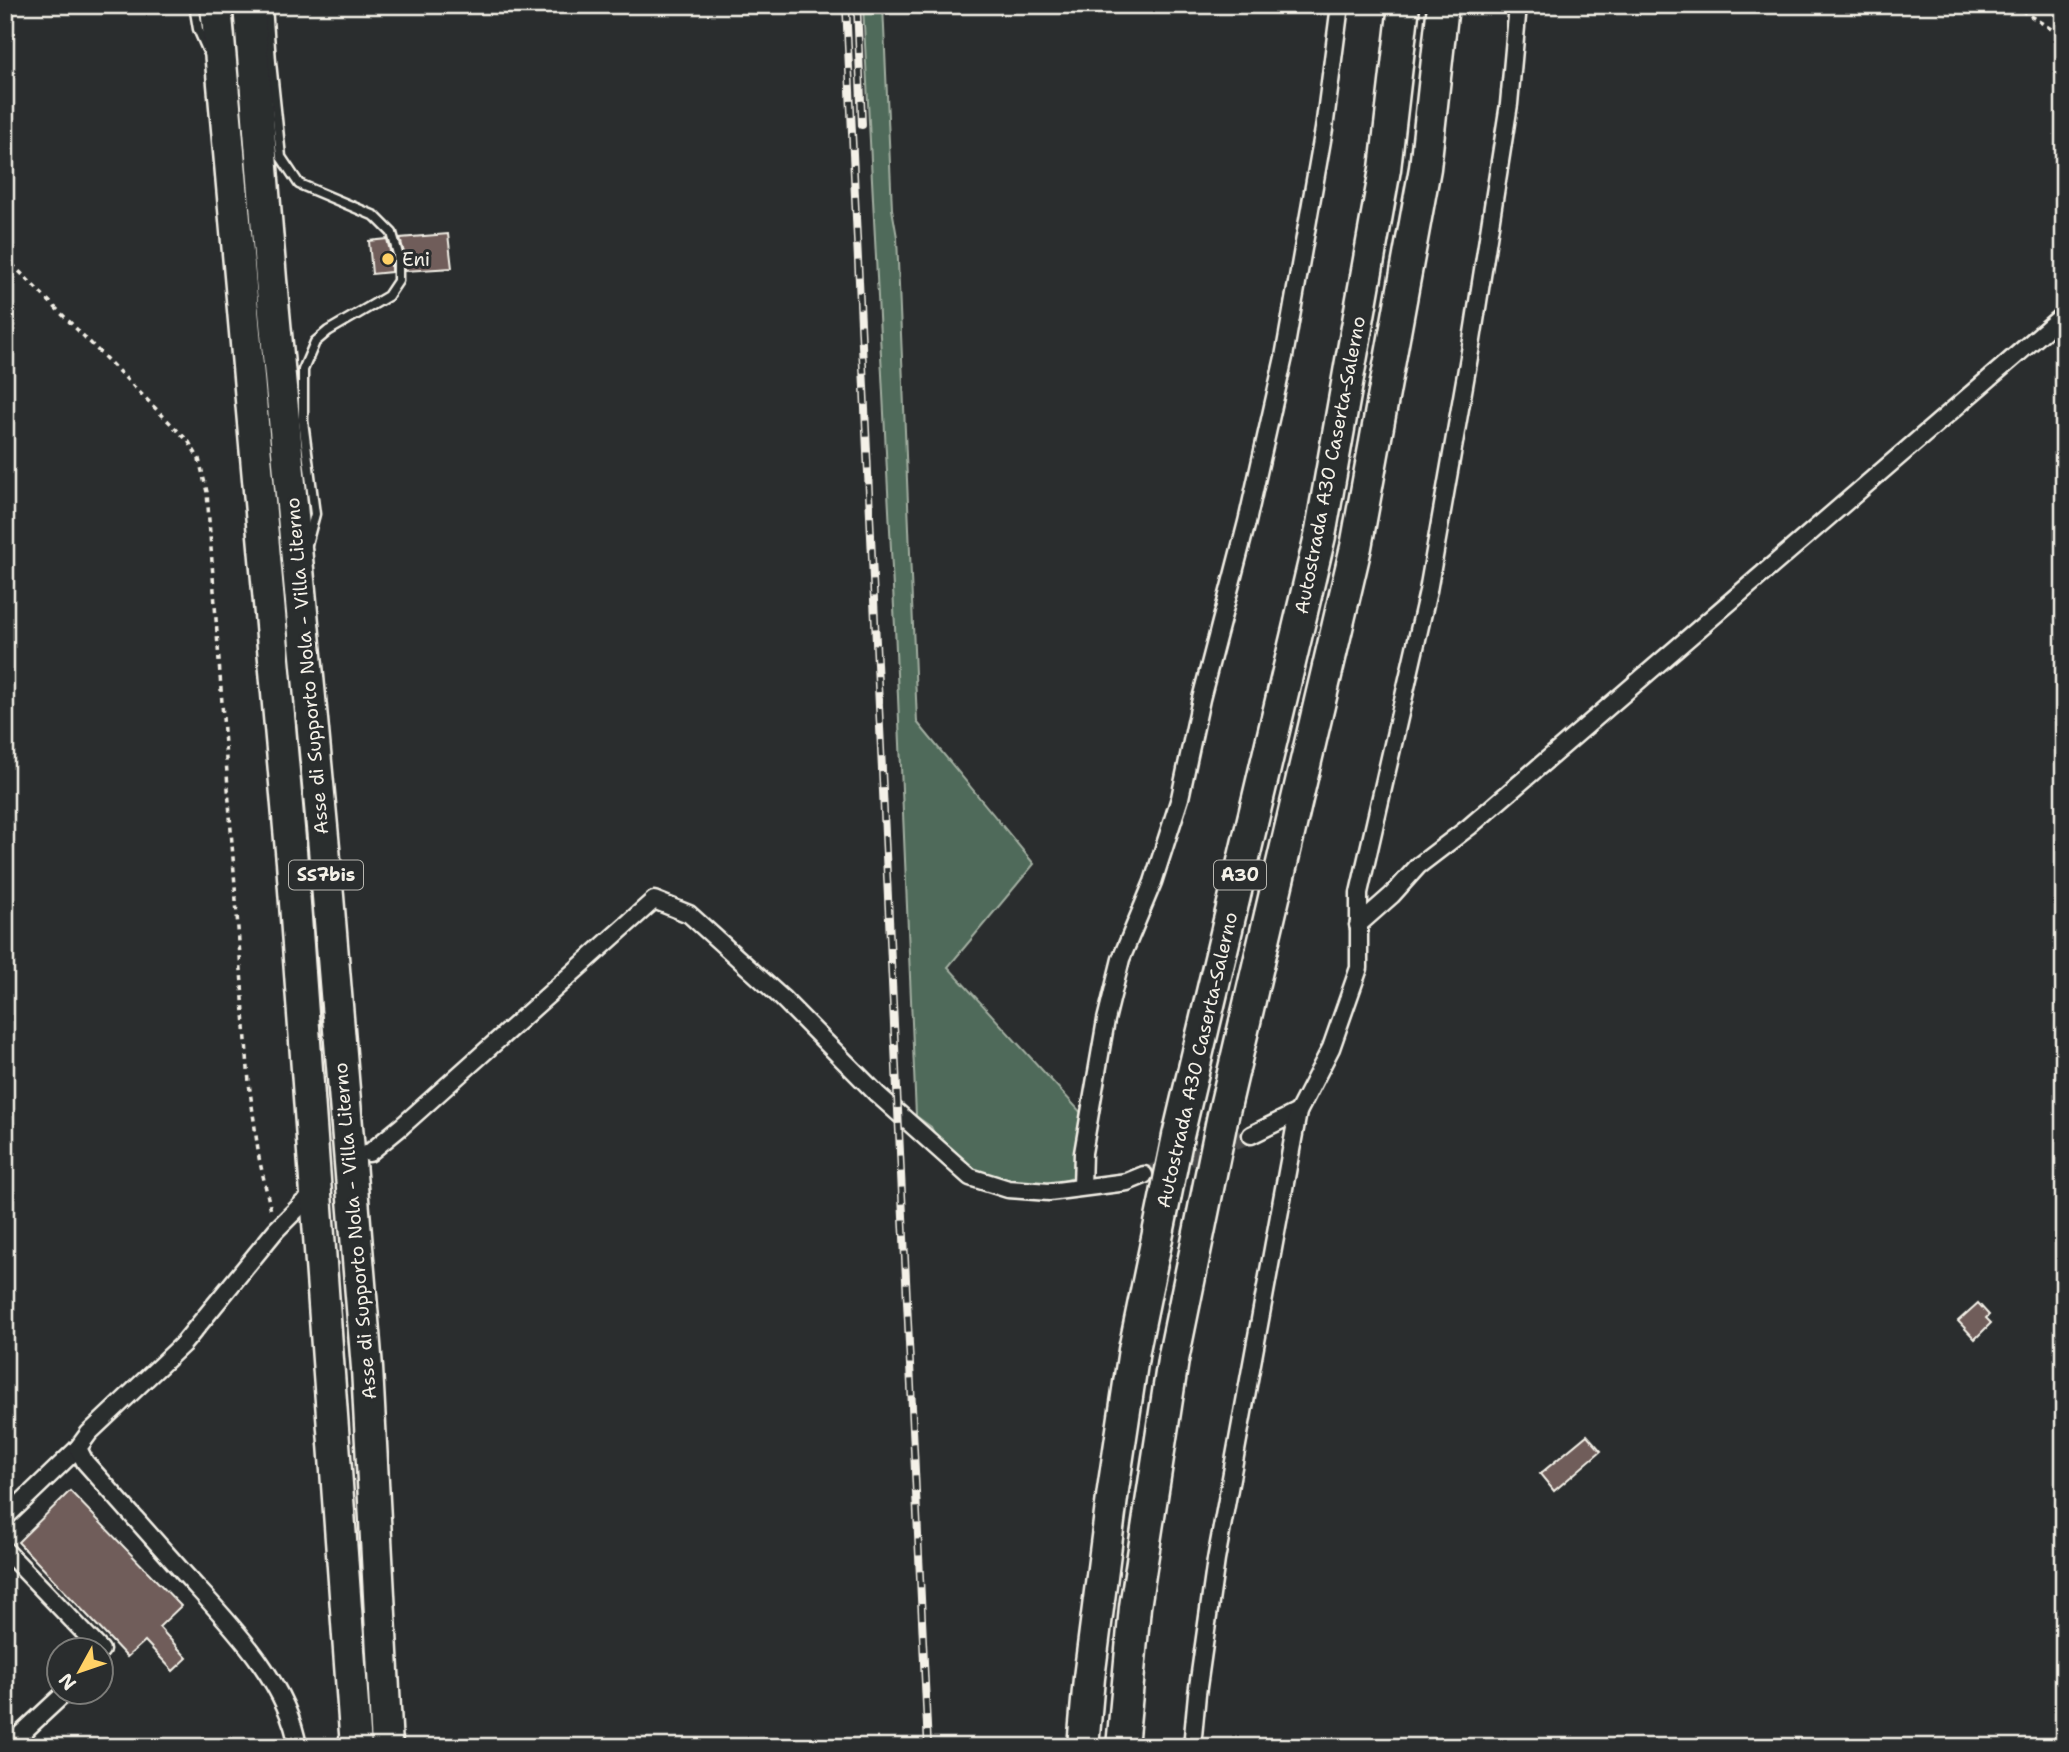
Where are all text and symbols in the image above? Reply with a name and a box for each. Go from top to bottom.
place label: Eni [402,247,430,272]
marker: Eni [380,251,396,267]
street label: Autostrada A30 Caserta-Salerno [1289,314,1371,616]
street label: Asse di Supporto Nola - Villa Literno [280,496,334,836]
road number: SS7bis [289,860,363,890]
road number: A30 [1214,860,1266,890]
street label: Autostrada A30 Caserta-Salerno [1151,910,1243,1210]
street label: Asse di Supporto Nola - Villa Literno [328,1061,382,1401]
north arrow [46,1636,116,1706]
text: N [53,1668,82,1695]

